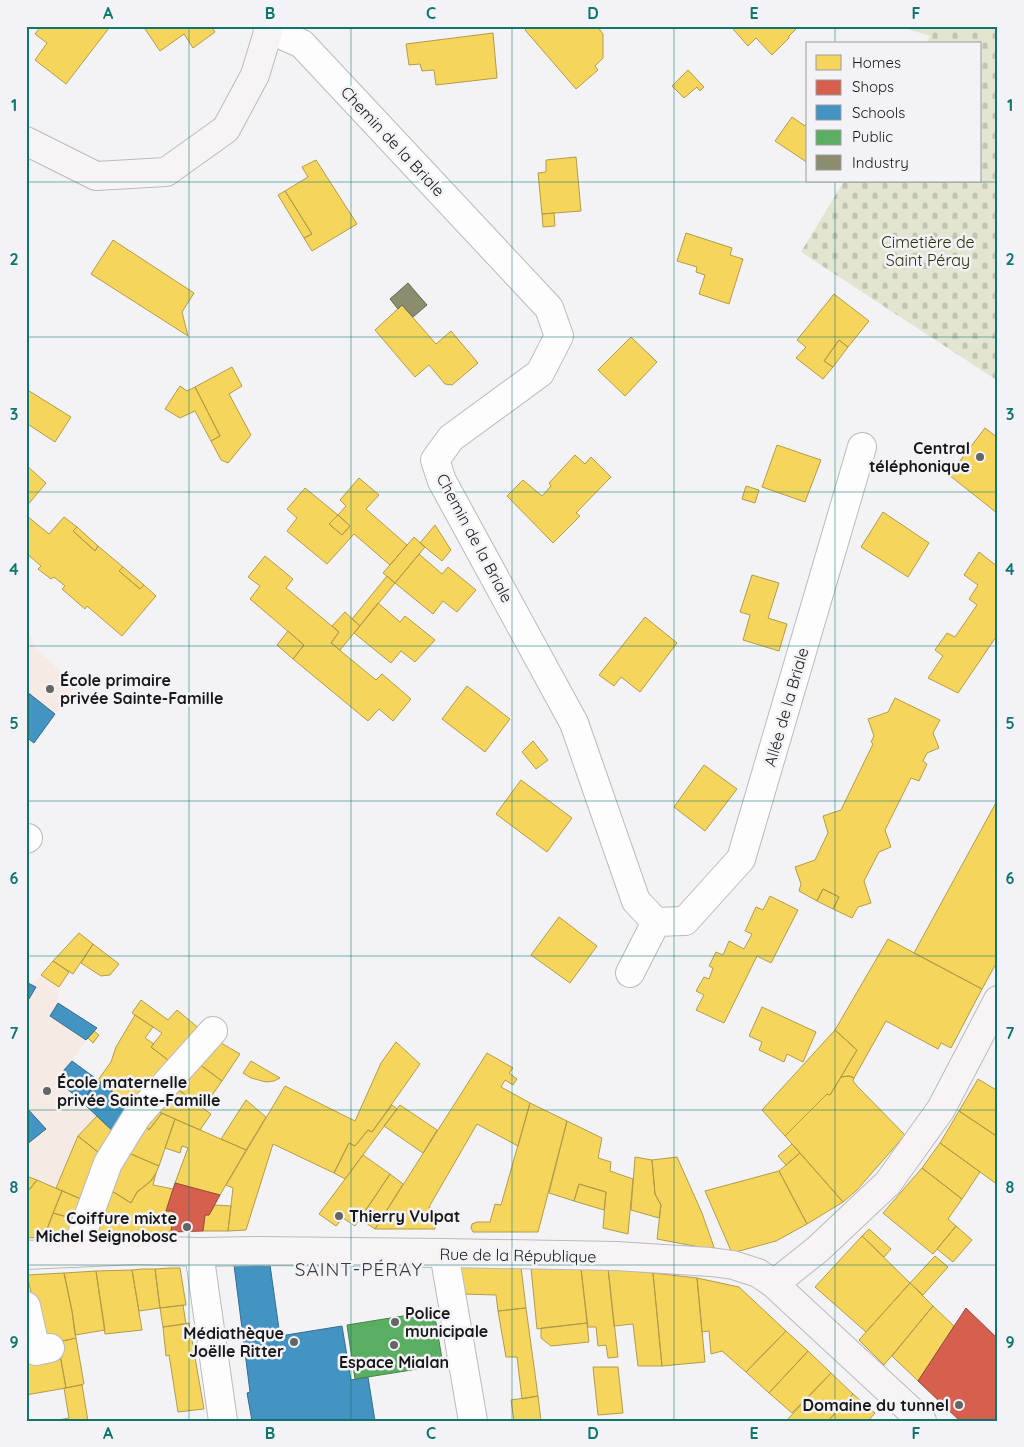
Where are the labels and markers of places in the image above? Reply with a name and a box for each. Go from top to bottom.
place label: Central téléphonique [869,438,970,476]
marker: Central téléphonique [974,451,986,463]
place label: École primaire privée Sainte-Famille [60,670,223,708]
marker: École primaire privée Sainte-Famille [44,683,56,695]
place label: École maternelle privée Sainte-Famille [57,1072,220,1110]
marker: École maternelle privée Sainte-Famille [41,1085,53,1097]
place label: Thierry Vulpat [349,1206,460,1226]
place label: Coiffure mixte Michel Seignobosc [36,1208,177,1246]
marker: Thierry Vulpat [333,1210,345,1222]
marker: Coiffure mixte Michel Seignobosc [181,1221,193,1233]
place label: Police municipale [405,1303,488,1341]
marker: Police municipale [389,1316,401,1328]
place label: Médiathèque Joëlle Ritter [183,1323,284,1361]
marker: Médiathèque Joëlle Ritter [288,1336,300,1348]
marker: Espace Mialan [388,1339,400,1351]
place label: Espace Mialan [339,1352,449,1372]
place label: Domaine du tunnel [802,1395,949,1415]
marker: Domaine du tunnel [953,1399,965,1411]

